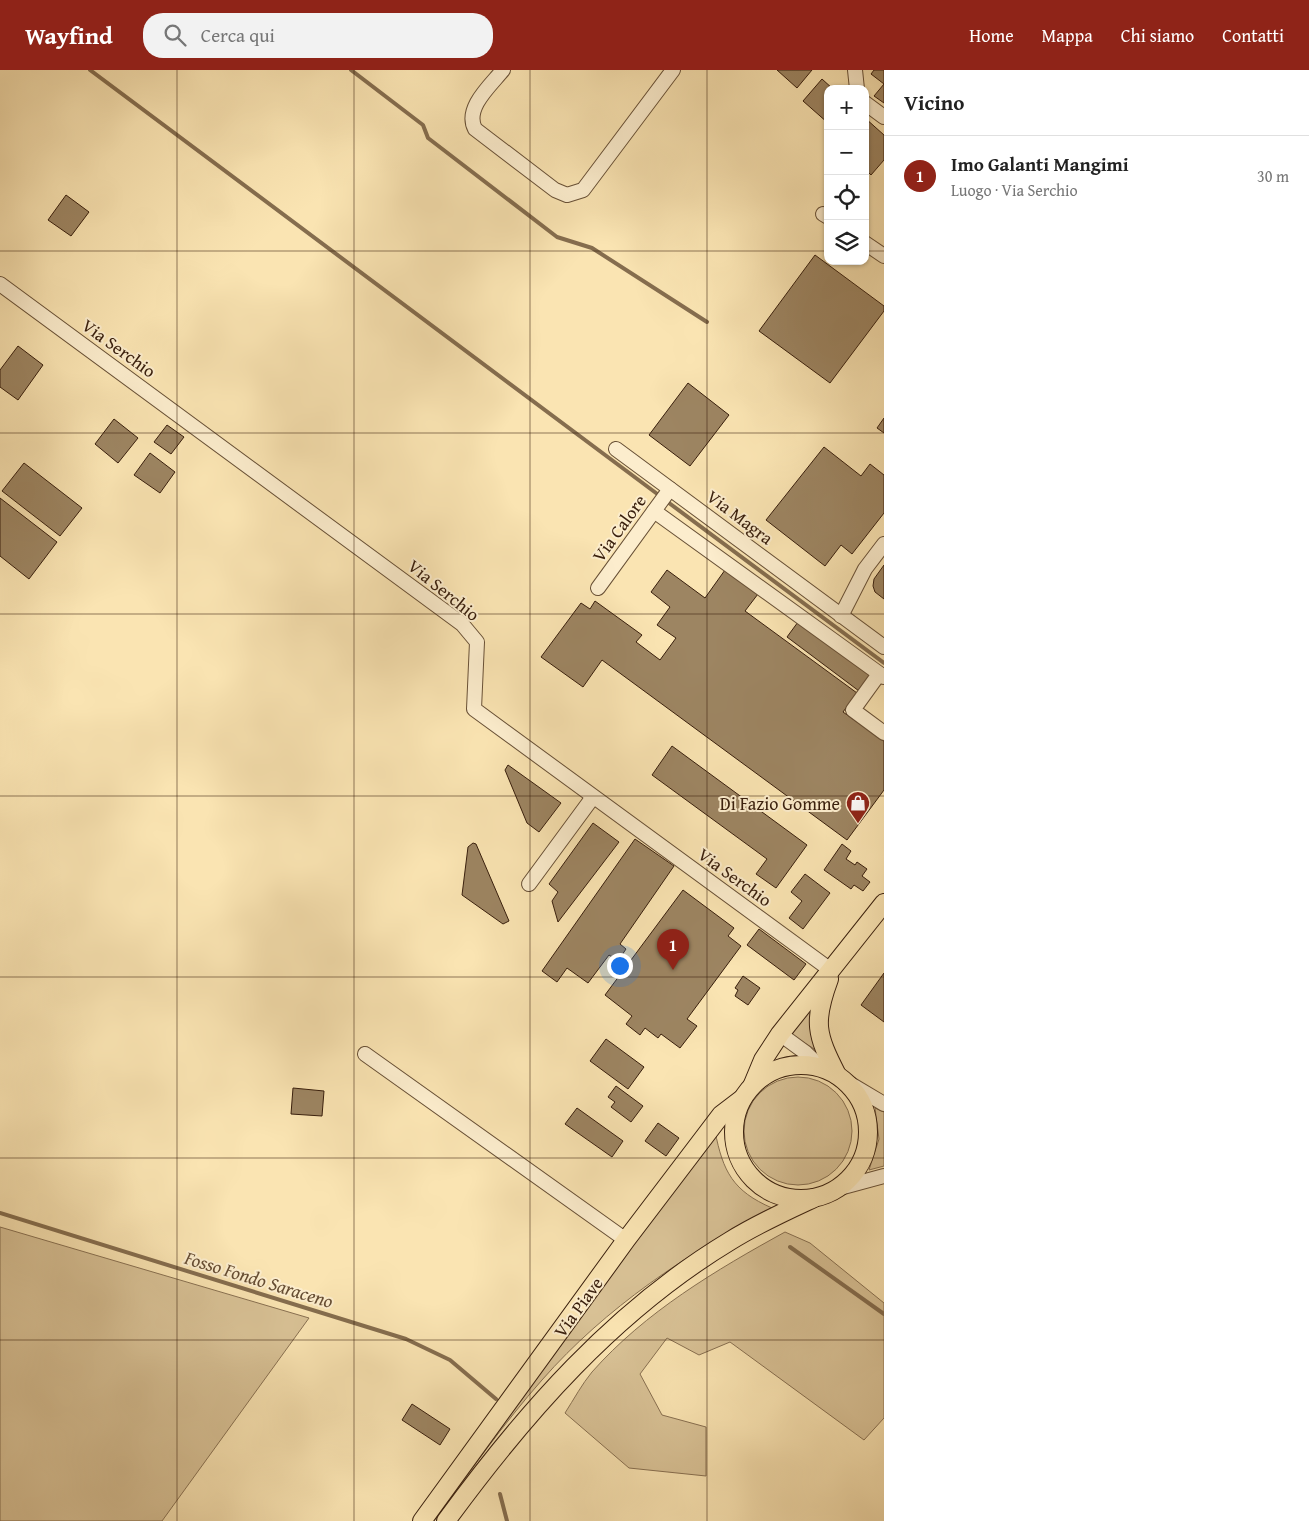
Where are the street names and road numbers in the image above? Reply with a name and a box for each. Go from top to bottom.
street label: Via Serchio [76,312,162,384]
street label: Via Magra [701,483,779,551]
street label: Via Calore [585,489,653,567]
street label: Via Serchio [402,553,486,627]
street label: Via Serchio [692,841,778,913]
street label: Via Piave [547,1271,609,1343]

